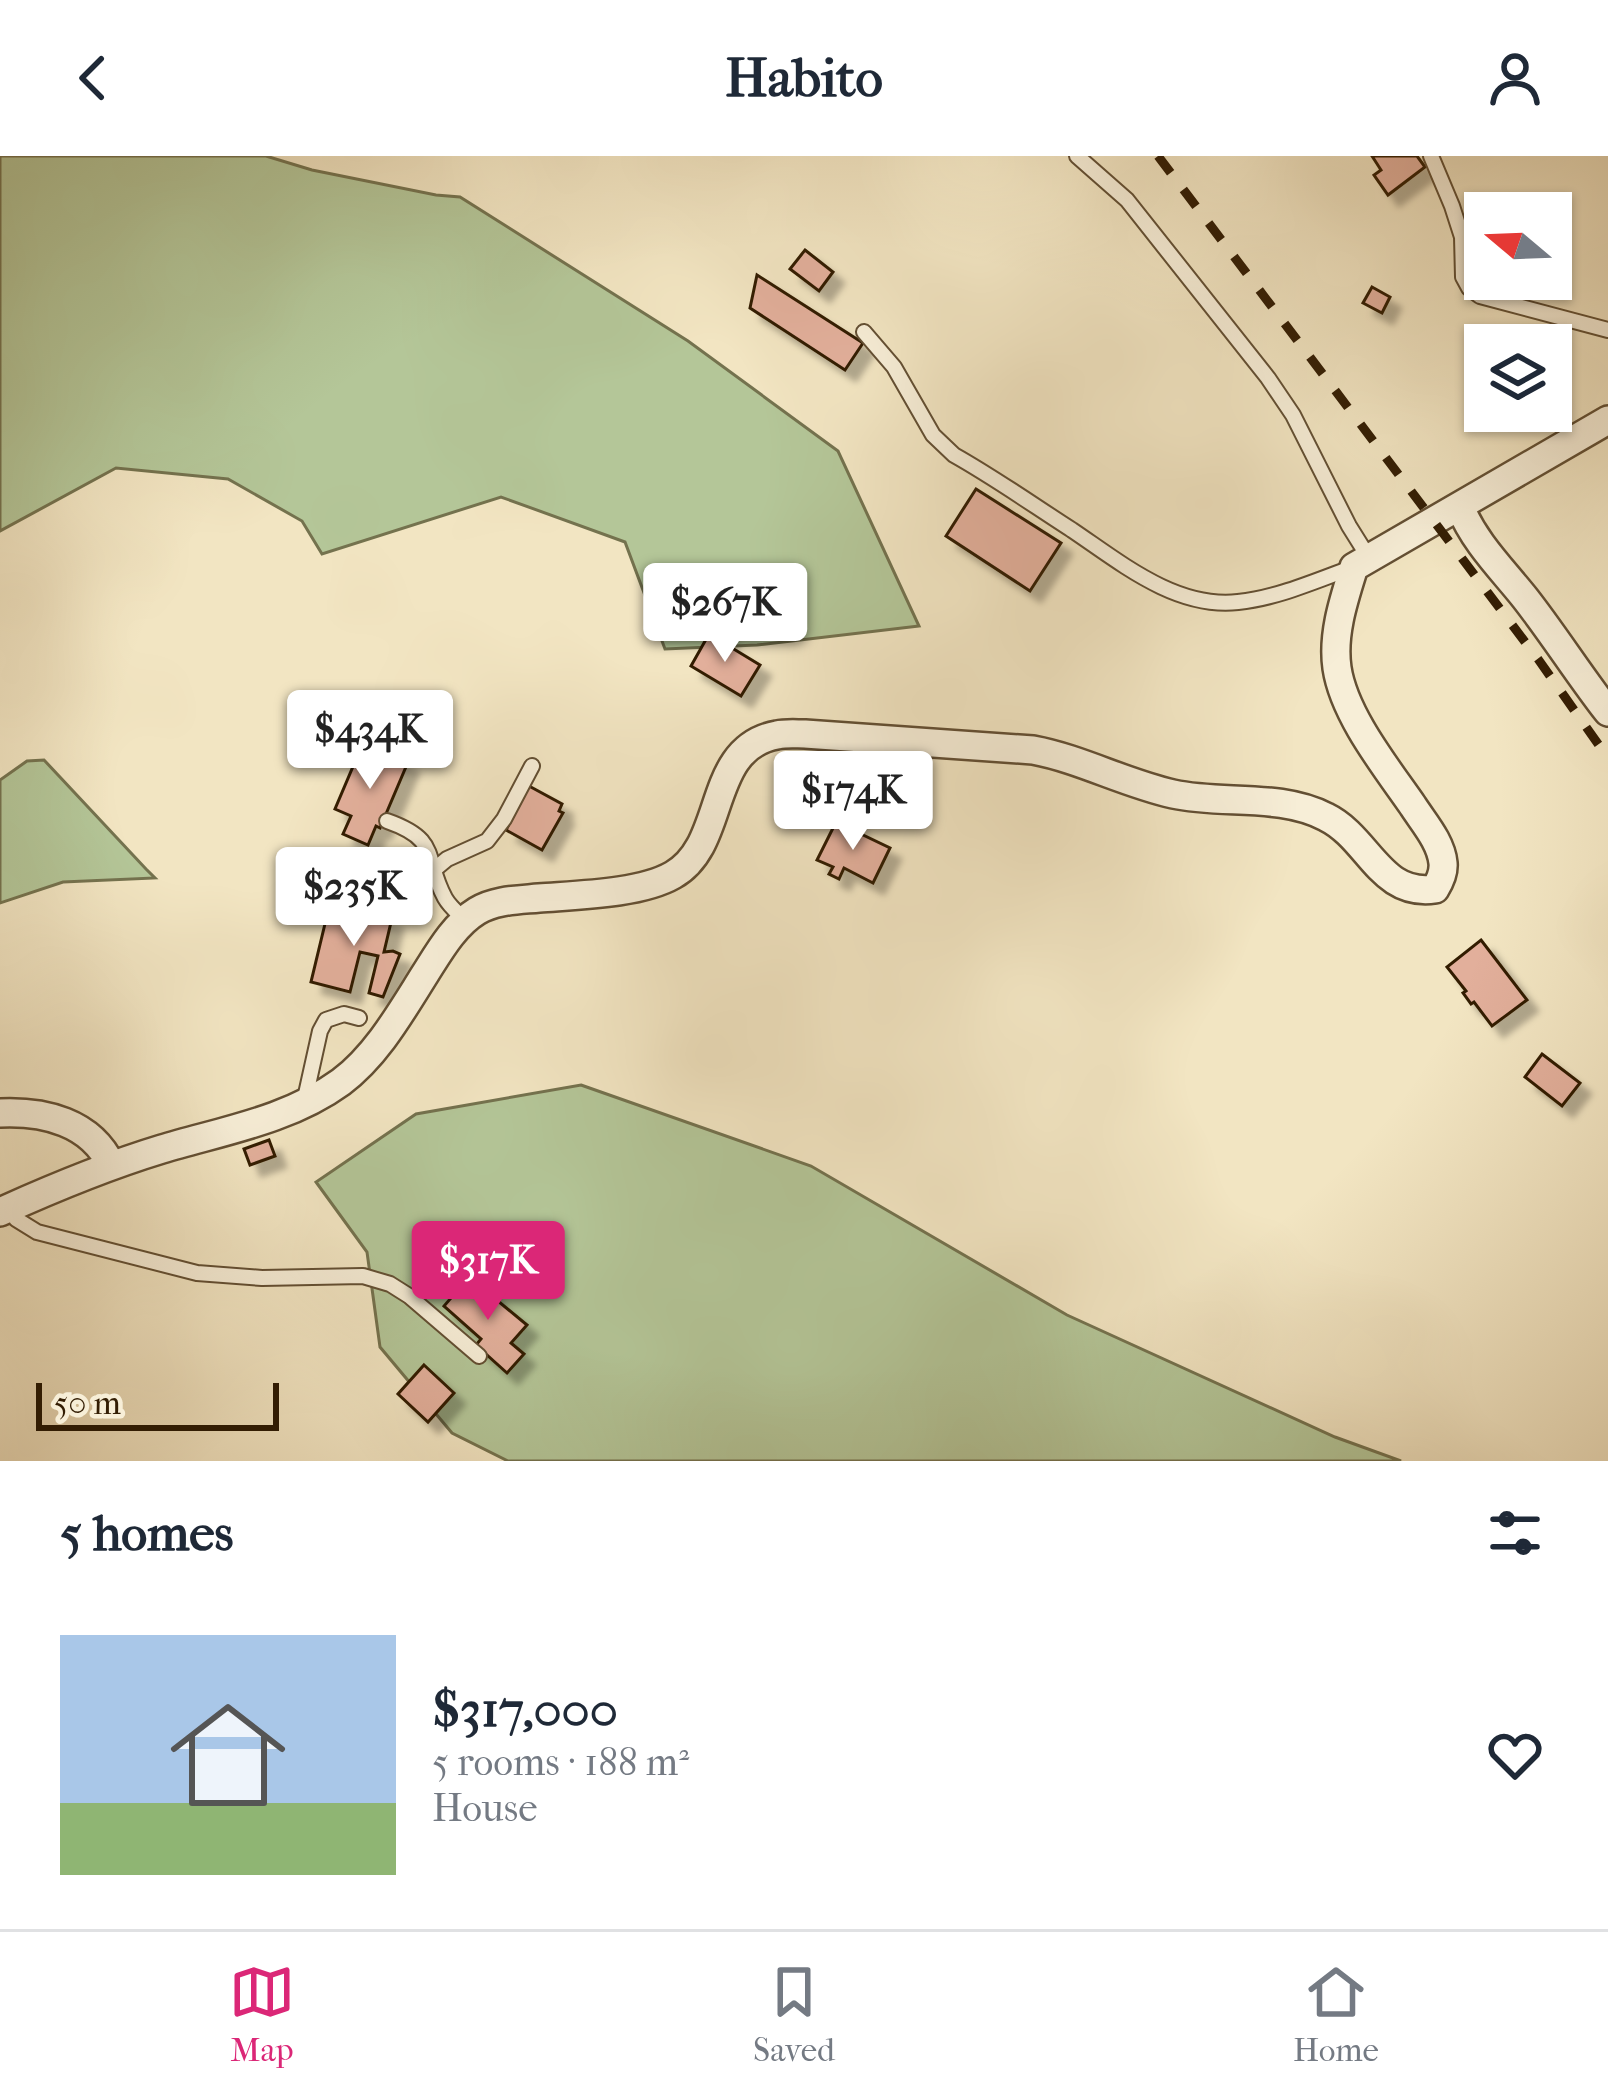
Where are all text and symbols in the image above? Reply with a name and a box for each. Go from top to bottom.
icon: back [60,45,126,111]
icon: person [1482,45,1548,111]
text: Habito [725,47,883,110]
north arrow [1464,192,1572,300]
map controls [1464,192,1572,432]
button: layers [1464,324,1572,432]
pin: $267K [641,563,809,665]
text: $267K [670,579,780,625]
pin: $434K [286,690,454,792]
text: $434K [314,706,426,752]
pin: $174K [769,751,937,853]
text: $174K [801,767,905,813]
pin: $235K [270,847,438,949]
text: $235K [303,863,405,909]
pin: $317K [404,1221,572,1323]
text: $317K [439,1237,537,1283]
scale bar [36,1377,279,1430]
text: 50 m [54,1384,121,1423]
icon: filters [1482,1500,1548,1566]
text: 5 homes [60,1503,233,1563]
text: $317,000 [432,1679,618,1739]
icon: home [156,1683,300,1827]
icon: heart [1482,1722,1548,1788]
text: 5 rooms · 188 m² [432,1739,689,1785]
text: House [432,1785,538,1831]
tab: Map [229,1959,295,2070]
tab: Saved [753,1959,835,2070]
tab: Home [1293,1959,1379,2070]

